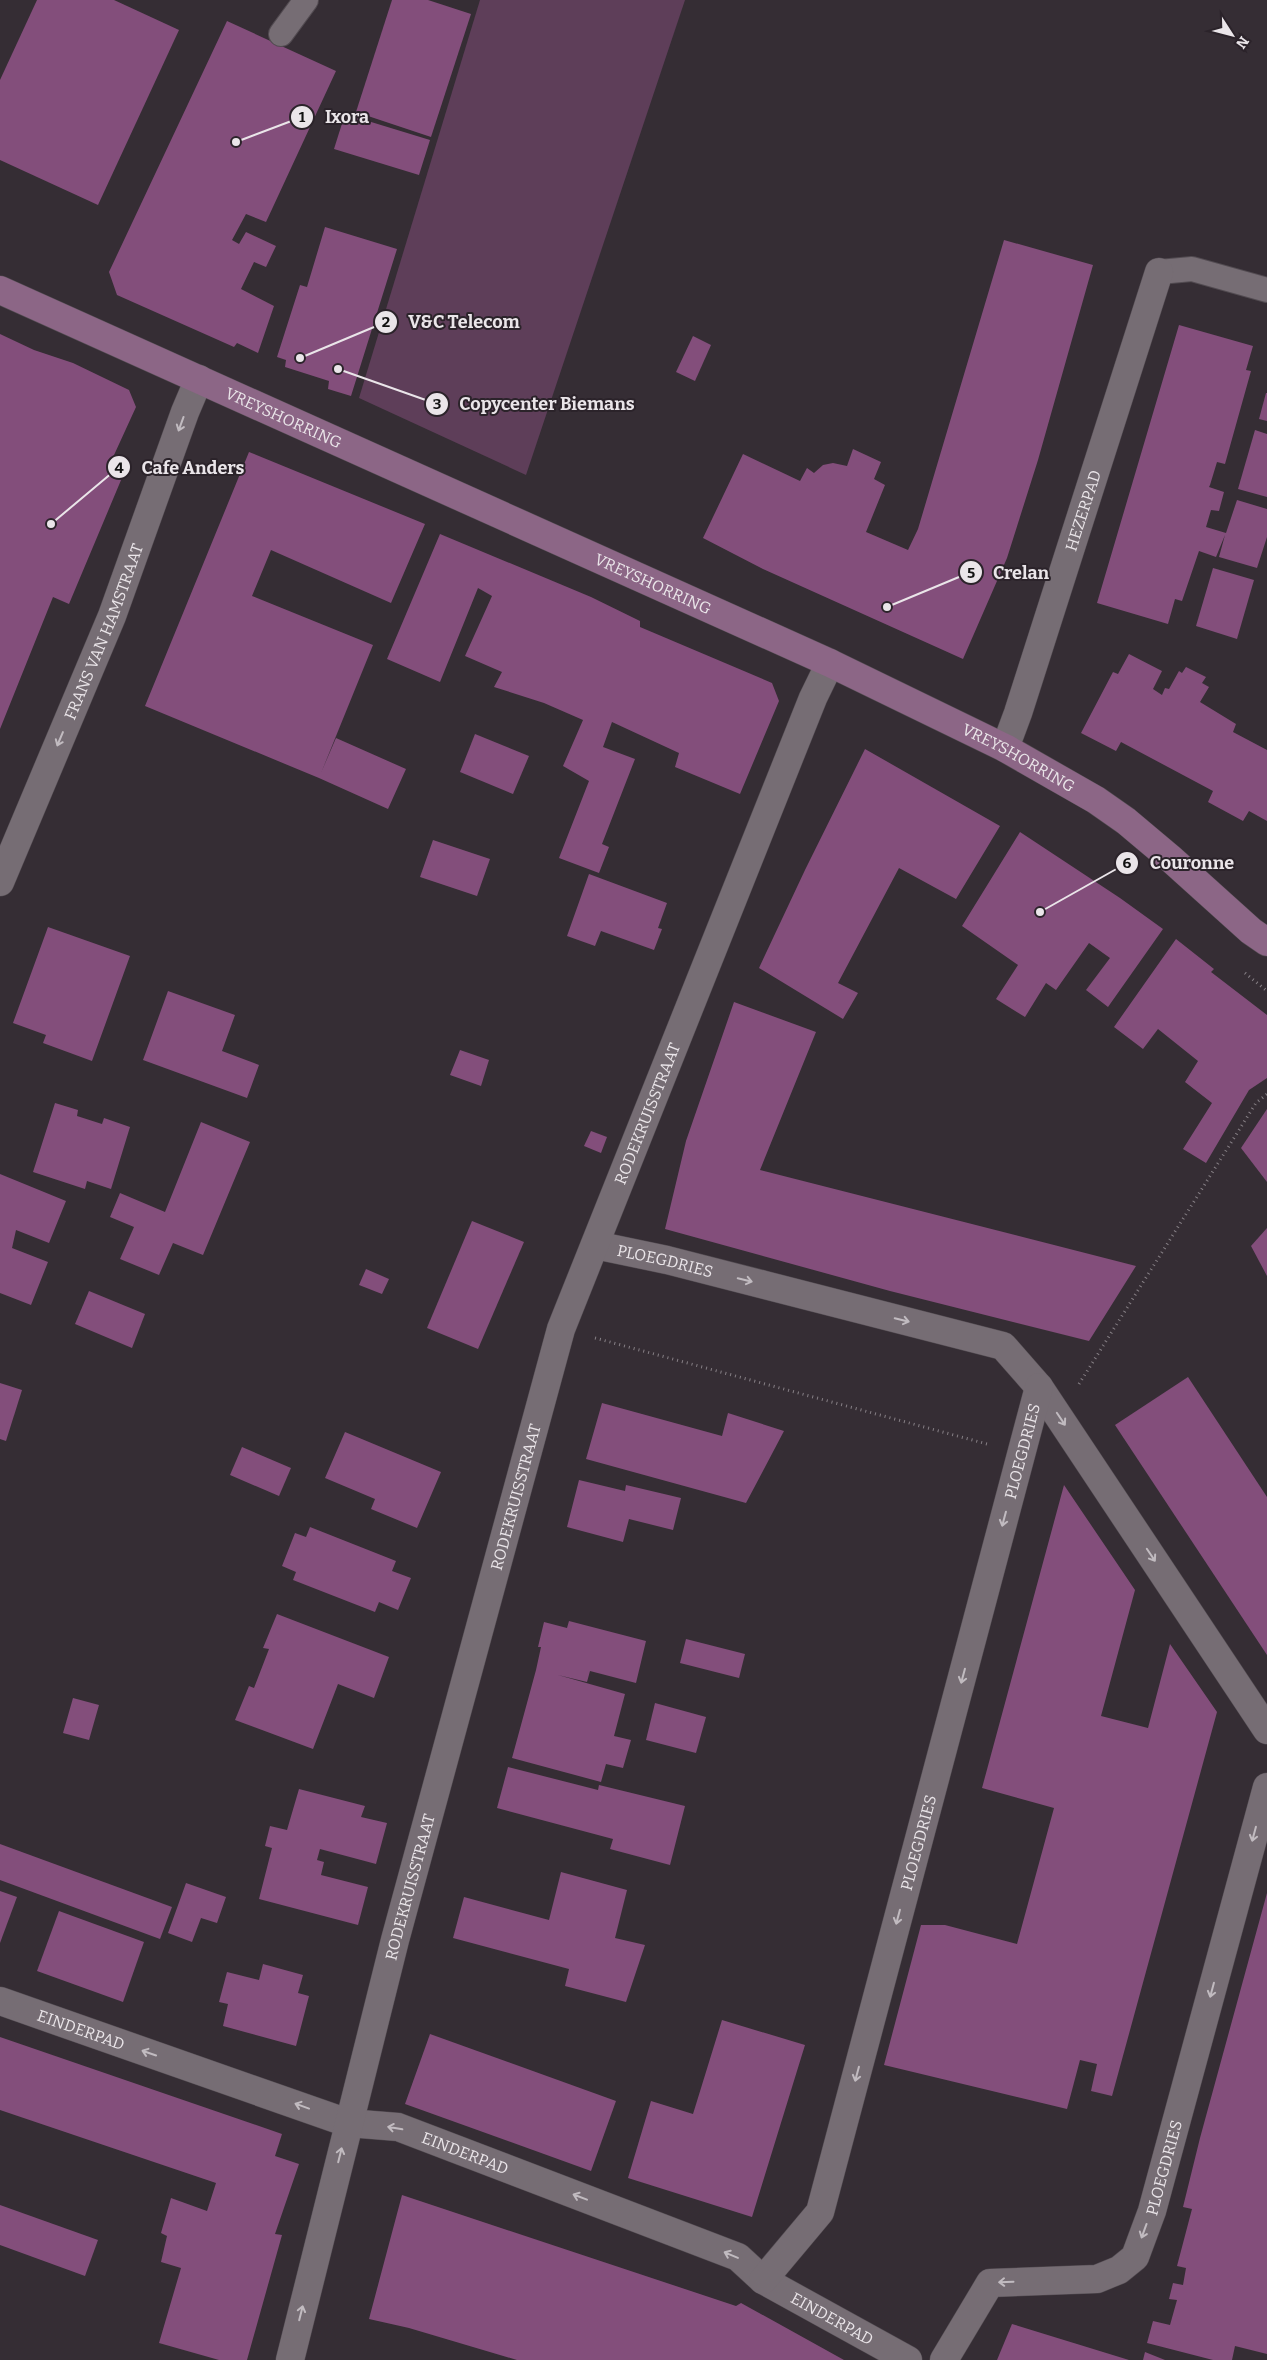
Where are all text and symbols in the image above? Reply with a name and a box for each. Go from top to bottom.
north arrow [1207,10,1257,60]
text: N [1232,33,1252,52]
callout: Ixora [290,100,379,133]
text: Ixora [325,106,369,128]
text: 1 [299,108,306,126]
callout: V&C Telecom [373,306,530,339]
text: V&C Telecom [408,311,520,333]
text: 2 [382,313,390,331]
street label: VREYSHORRING [222,383,345,452]
callout: Copycenter Biemans [424,387,645,420]
text: Copycenter Biemans [459,393,635,415]
text: 3 [433,395,441,413]
one-way arrow [176,416,185,431]
callout: Cafe Anders [106,451,254,484]
text: Cafe Anders [142,457,245,479]
text: 4 [114,459,124,477]
street label: HEZERPAD [1061,468,1105,553]
street label: FRANS VAN HAMSTRAAT [60,541,147,722]
street label: VREYSHORRING [592,549,714,618]
callout: Crelan [958,556,1059,589]
text: Crelan [993,562,1050,584]
text: 5 [967,564,975,582]
street label: VREYSHORRING [959,719,1079,796]
one-way arrow [55,731,64,746]
callout: Couronne [1115,846,1244,879]
text: Couronne [1150,852,1234,874]
text: 6 [1123,854,1132,872]
street label: RODEKRUISSTRAAT [610,1040,684,1187]
street label: PLOEGDRIES [616,1240,715,1281]
one-way arrow [736,1276,752,1285]
one-way arrow [894,1316,910,1325]
street label: PLOEGDRIES [1000,1401,1044,1501]
one-way arrow [1056,1412,1066,1426]
street label: RODEKRUISSTRAAT [486,1422,544,1572]
one-way arrow [999,1510,1009,1526]
one-way arrow [1146,1547,1156,1561]
one-way arrow [957,1667,967,1683]
street label: PLOEGDRIES [896,1793,940,1892]
street label: RODEKRUISSTRAAT [381,1812,438,1962]
one-way arrow [1249,1825,1259,1841]
one-way arrow [893,1909,903,1925]
one-way arrow [1206,1982,1216,1998]
street label: EINDERPAD [35,2005,127,2054]
one-way arrow [141,2047,157,2057]
one-way arrow [852,2066,861,2082]
one-way arrow [295,2101,310,2110]
street label: PLOEGDRIES [1142,2118,1186,2217]
one-way arrow [387,2122,403,2132]
street label: EINDERPAD [419,2128,511,2178]
one-way arrow [336,2147,345,2163]
one-way arrow [572,2192,588,2201]
one-way arrow [1139,2223,1149,2238]
one-way arrow [724,2250,739,2259]
one-way arrow [999,2278,1015,2287]
street label: EINDERPAD [788,2288,877,2349]
one-way arrow [297,2305,307,2321]

